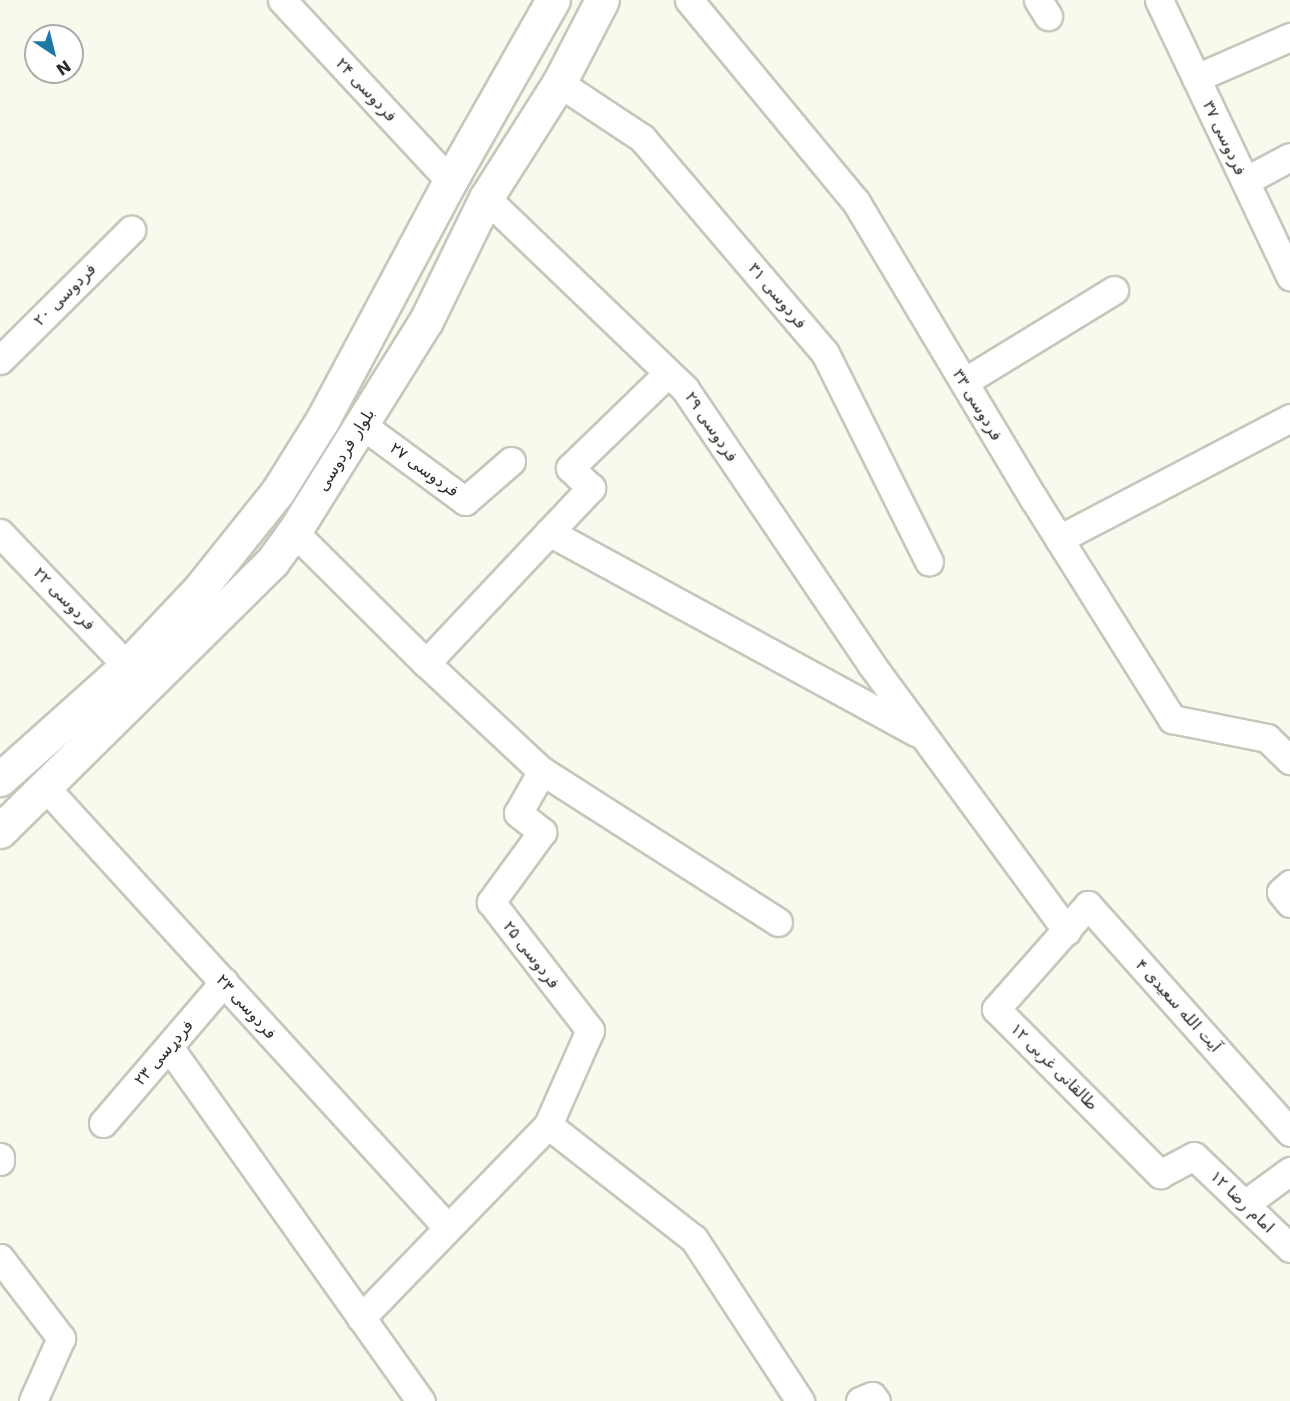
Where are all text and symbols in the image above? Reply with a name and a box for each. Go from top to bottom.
north arrow [24,24,84,84]
street label: فردوسی ۲۴ [332,54,400,126]
text: N [53,56,74,79]
street label: فردوسی ۳۷ [1198,98,1250,178]
street label: فردوسی ۳۱ [744,259,810,333]
street label: فردوسی ۲۰ [30,260,100,330]
street label: فردوسی ۳۳ [948,366,1006,444]
street label: فردوسی ۲۹ [681,388,741,466]
street label: بلوار فردوسی [313,405,379,495]
street label: فردوسی ۲۷ [386,439,462,501]
street label: فردوسی ۲۲ [29,563,99,635]
street label: فردوسی ۲۵ [499,917,563,993]
street label: آیت الله سعیدی ۴ [1131,956,1225,1056]
street label: فردوسی ۲۳ [212,971,280,1043]
street label: فردړسی ۲۳ [130,1016,198,1090]
street label: طالقانی غربی ۱۲ [1006,1019,1102,1115]
street label: امام رضا ۱۲ [1206,1167,1278,1237]

